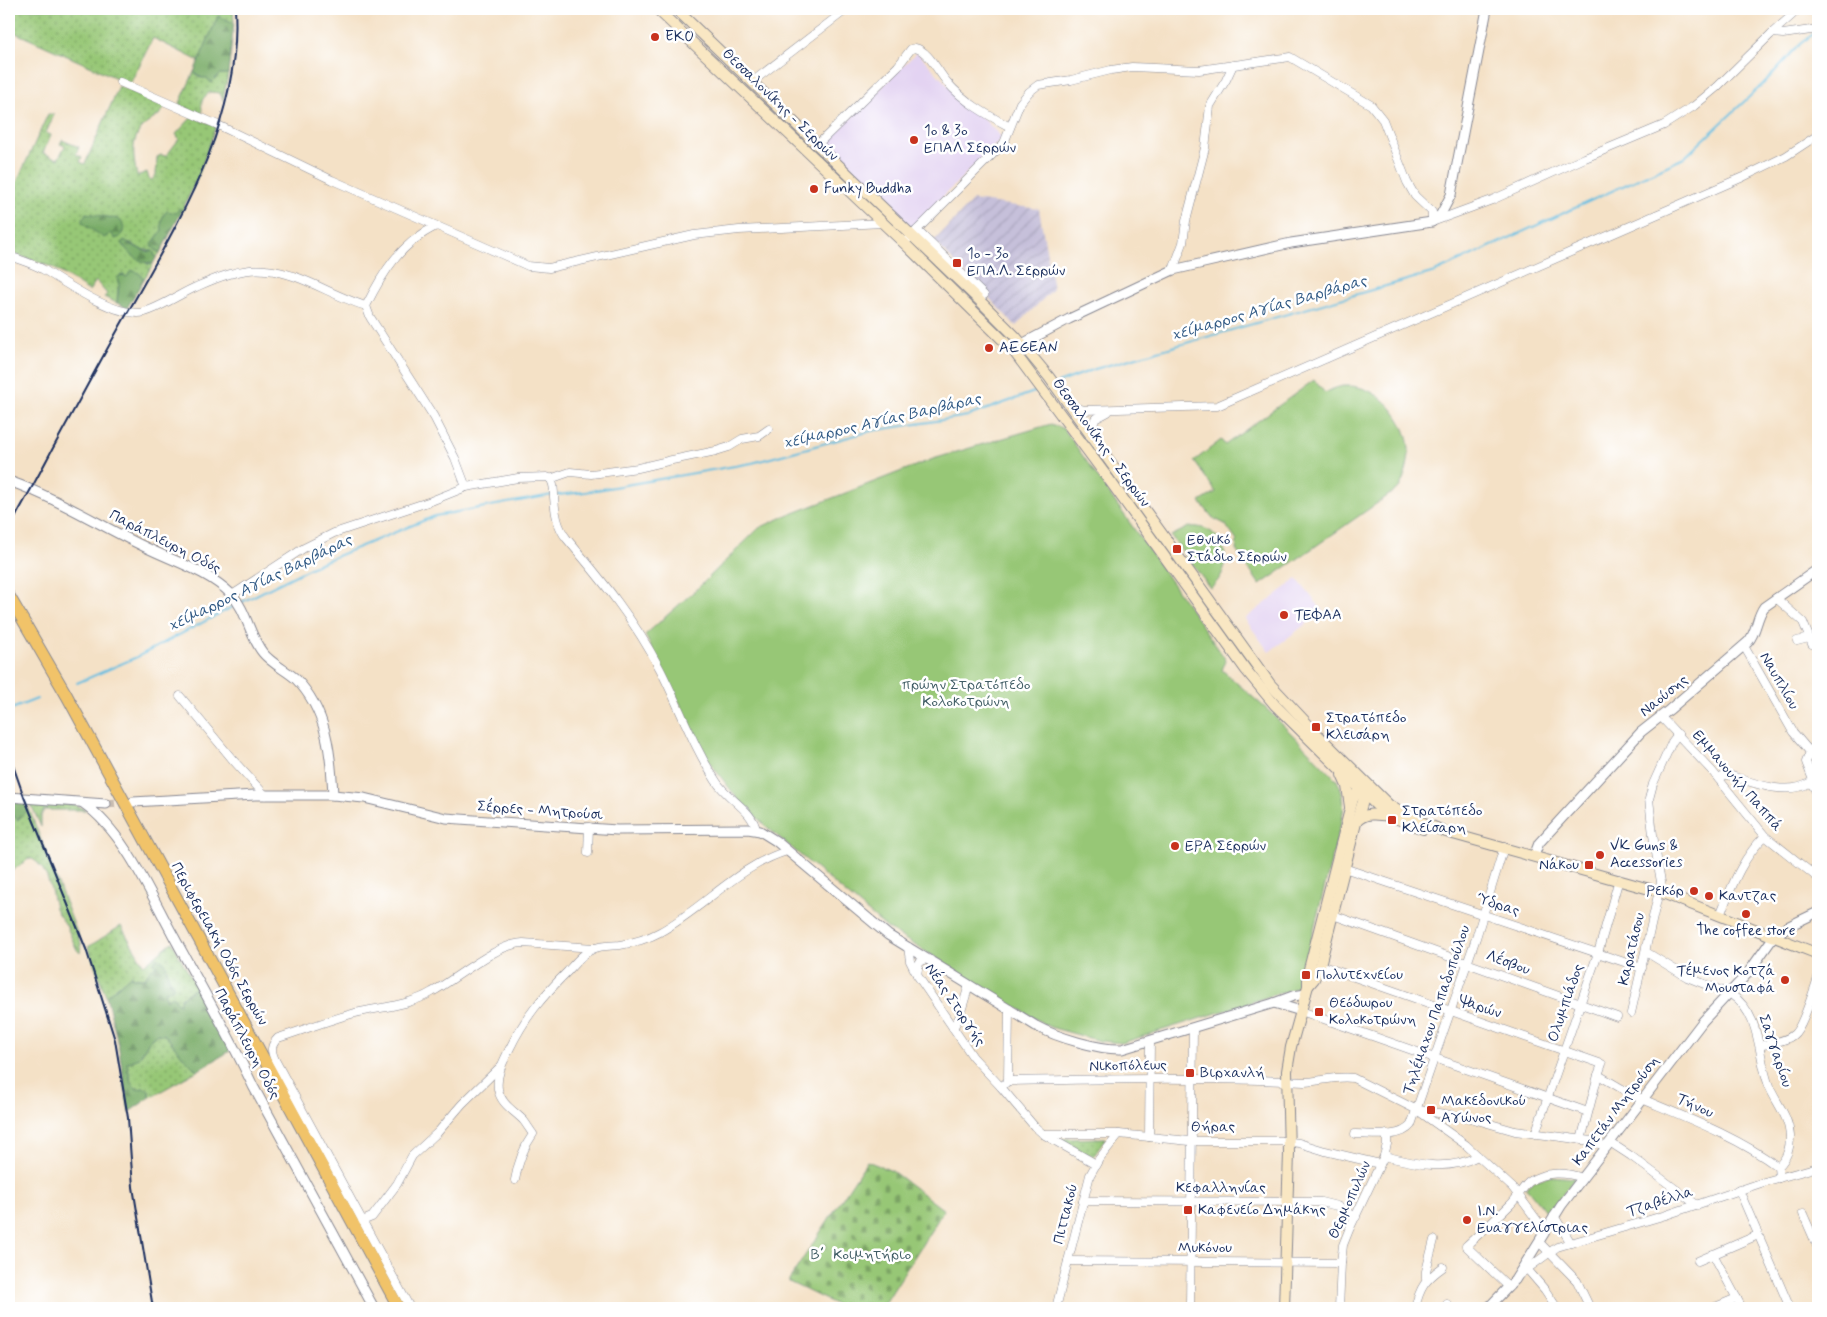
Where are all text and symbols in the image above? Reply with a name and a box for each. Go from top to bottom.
place label: EKO [665,27,694,47]
marker: EKO [649,31,661,43]
street label: Θεσσαλονίκης - Σερρών [717,44,843,166]
place label: 1ο & 3ο ΕΠΑΛ Σερρών [924,121,1017,158]
marker: 1ο & 3ο ΕΠΑΛ Σερρών [908,134,920,146]
place label: Funky Buddha [824,179,912,199]
marker: Funky Buddha [808,183,820,195]
place label: 1ο - 3ο ΕΠΑ.Λ. Σερρών [967,244,1066,281]
marker: 1ο - 3ο ΕΠΑ.Λ. Σερρών [951,257,963,269]
water label: χείμαρρος Αγίας Βαρβάρας [1169,270,1370,346]
place label: AEGEAN [999,338,1058,358]
marker: AEGEAN [983,342,995,354]
street label: Θεσσαλονίκης - Σερρών [1047,375,1155,512]
water label: χείμαρρος Αγίας Βαρβάρας [781,388,984,454]
street label: Παράπλευρη Οδός [106,505,225,579]
water label: χείμαρρος Αγίας Βαρβάρας [165,529,356,637]
place label: Εθνικό Στάδιο Σερρών [1187,530,1287,567]
marker: Εθνικό Στάδιο Σερρών [1171,543,1183,555]
place label: ΤΕΦΑΑ [1294,605,1342,625]
marker: ΤΕΦΑΑ [1278,609,1290,621]
street label: Ναυπλίου [1755,649,1804,714]
street label: Ναούσης [1636,670,1693,722]
park label: πρώην Στρατόπεδο Κολοκοτρώνη [901,675,1031,712]
place label: Στρατόπεδο Κλεισάρη [1326,708,1407,745]
marker: Στρατόπεδο Κλεισάρη [1310,721,1322,733]
street label: Εμμανουήλ Παππά [1687,726,1787,836]
street label: Σέρρες - Μητρούσι [476,797,604,825]
place label: Στρατόπεδο Κλείσαρη [1402,801,1483,838]
marker: Στρατόπεδο Κλείσαρη [1386,814,1398,826]
place label: ΕΡΑ Σερρών [1185,836,1266,856]
place label: VK Guns & Accessories [1610,836,1683,873]
marker: ΕΡΑ Σερρών [1169,840,1181,852]
marker: VK Guns & Accessories [1594,849,1606,861]
place label: Νάκου [1539,855,1579,875]
street label: Περιφερειακή Οδός Σερρών [166,859,273,1030]
marker: Νάκου [1583,859,1595,871]
place label: Ρεκόρ [1646,881,1684,901]
marker: Ρεκόρ [1688,885,1700,897]
place label: Καντζας [1719,886,1777,906]
street label: Ύδρας [1474,889,1522,921]
marker: Καντζας [1703,890,1715,902]
marker: The coffee store [1740,908,1752,920]
street label: Καρατάσου [1614,911,1650,987]
place label: The coffee store [1696,921,1796,941]
street label: Τηλέμαχου Παπαδοπούλου [1399,922,1475,1097]
street label: Λέσβου [1483,946,1533,980]
street label: Νέας Στοργής [920,960,990,1051]
street label: Ολυμπιάδος [1543,961,1589,1045]
place label: Τέμενος Κοτζά Μουσταφά [1677,961,1776,998]
place label: Πολυτεχνείου [1316,965,1403,985]
marker: Πολυτεχνείου [1300,969,1312,981]
marker: Τέμενος Κοτζά Μουσταφά [1779,974,1791,986]
street label: Παράπλευρη Οδός [209,985,285,1103]
street label: Ψαρών [1455,990,1504,1024]
place label: Θεόδωρου Κολοκοτρώνη [1329,993,1417,1030]
marker: Θεόδωρου Κολοκοτρώνη [1313,1006,1325,1018]
street label: Σαγγαρίου [1753,1012,1797,1090]
street label: Καπετάν Μητρούση [1568,1052,1664,1170]
street label: Νικοπόλεως [1089,1055,1167,1077]
place label: Βιρχανλή [1200,1063,1265,1083]
marker: Βιρχανλή [1184,1067,1196,1079]
street label: Τήνου [1673,1089,1717,1123]
place label: Μακεδονικού Αγώνος [1441,1091,1526,1128]
marker: Μακεδονικού Αγώνος [1425,1104,1437,1116]
street label: Θήρας [1191,1117,1236,1137]
street label: Θερμοπυλών [1324,1157,1376,1242]
street label: Κεφαλληνίας [1176,1178,1266,1198]
street label: Πιττακού [1049,1182,1083,1246]
street label: Τζαβέλλα [1624,1182,1696,1222]
place label: Καφενείο Δημάκης [1198,1200,1326,1220]
place label: Ι.Ν. Ευαγγελίστριας [1477,1201,1588,1238]
marker: Καφενείο Δημάκης [1182,1204,1194,1216]
marker: Ι.Ν. Ευαγγελίστριας [1461,1214,1473,1226]
street label: Μυκόνου [1178,1238,1232,1258]
park label: Β΄ Κοιμητήριο [811,1245,912,1265]

